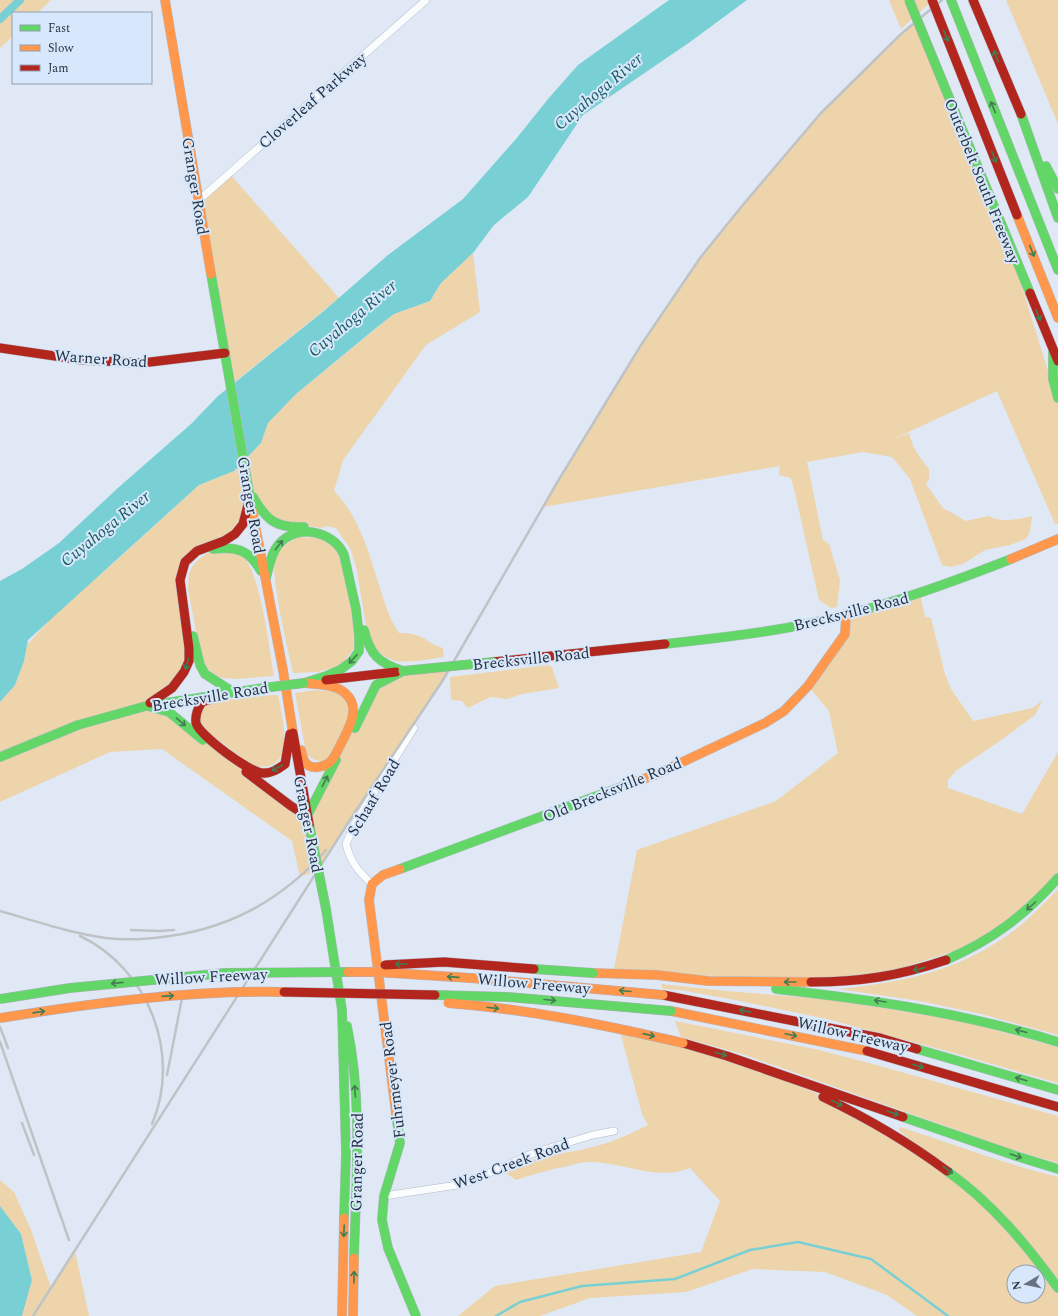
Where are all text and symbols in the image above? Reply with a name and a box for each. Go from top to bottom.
legend [12,12,152,84]
text: Fast [48,19,70,38]
one-way arrow [943,30,951,42]
text: Slow [48,39,74,58]
street label: Cloverleaf Parkway [253,46,373,155]
water label: Cuyahoga River [548,47,649,137]
one-way arrow [992,50,999,62]
text: Jam [48,59,69,78]
street label: Outerbelt South Freeway [938,95,1027,269]
one-way arrow [989,102,997,114]
street label: Granger Road [175,136,215,237]
one-way arrow [991,150,999,162]
one-way arrow [1028,245,1036,257]
water label: Cuyahoga River [302,274,403,364]
one-way arrow [1035,308,1043,320]
street label: Warner Road [54,344,148,374]
street label: Granger Road [231,455,271,556]
water label: Cuyahoga River [55,484,156,573]
one-way arrow [275,539,284,550]
street label: Brecksville Road [791,586,911,638]
street label: Brecksville Road [471,641,591,677]
one-way arrow [348,654,357,664]
one-way arrow [183,657,190,670]
street label: Brecksville Road [150,676,270,718]
one-way arrow [175,717,186,726]
street label: Old Brecksville Road [539,751,686,829]
street label: Schaaf Road [341,754,407,841]
one-way arrow [271,765,283,773]
street label: Granger Road [287,774,329,875]
one-way arrow [322,775,329,787]
one-way arrow [1026,902,1036,911]
one-way arrow [395,961,408,968]
street label: Willow Freeway [154,962,270,992]
one-way arrow [913,966,926,974]
street label: Willow Freeway [476,967,593,1001]
one-way arrow [447,973,460,980]
one-way arrow [784,978,797,986]
one-way arrow [111,980,124,987]
one-way arrow [619,988,632,995]
one-way arrow [161,993,174,1000]
one-way arrow [543,997,556,1004]
one-way arrow [874,997,887,1005]
one-way arrow [486,1004,499,1012]
one-way arrow [739,1007,752,1015]
one-way arrow [32,1008,45,1016]
street label: Willow Freeway [795,1011,912,1060]
street label: Fuhrmeyer Road [374,1020,412,1140]
one-way arrow [1015,1027,1028,1034]
one-way arrow [785,1031,798,1039]
one-way arrow [642,1032,655,1040]
one-way arrow [714,1051,727,1058]
one-way arrow [911,1063,924,1070]
one-way arrow [1014,1075,1027,1082]
one-way arrow [352,1085,359,1098]
one-way arrow [831,1100,843,1107]
one-way arrow [887,1110,899,1118]
street label: Granger Road [344,1112,370,1212]
street label: West Creek Road [450,1132,573,1196]
one-way arrow [1009,1153,1022,1160]
one-way arrow [943,1166,954,1174]
one-way arrow [340,1224,348,1237]
north arrow [1006,1264,1046,1304]
one-way arrow [350,1271,357,1284]
text: N [1008,1280,1026,1291]

